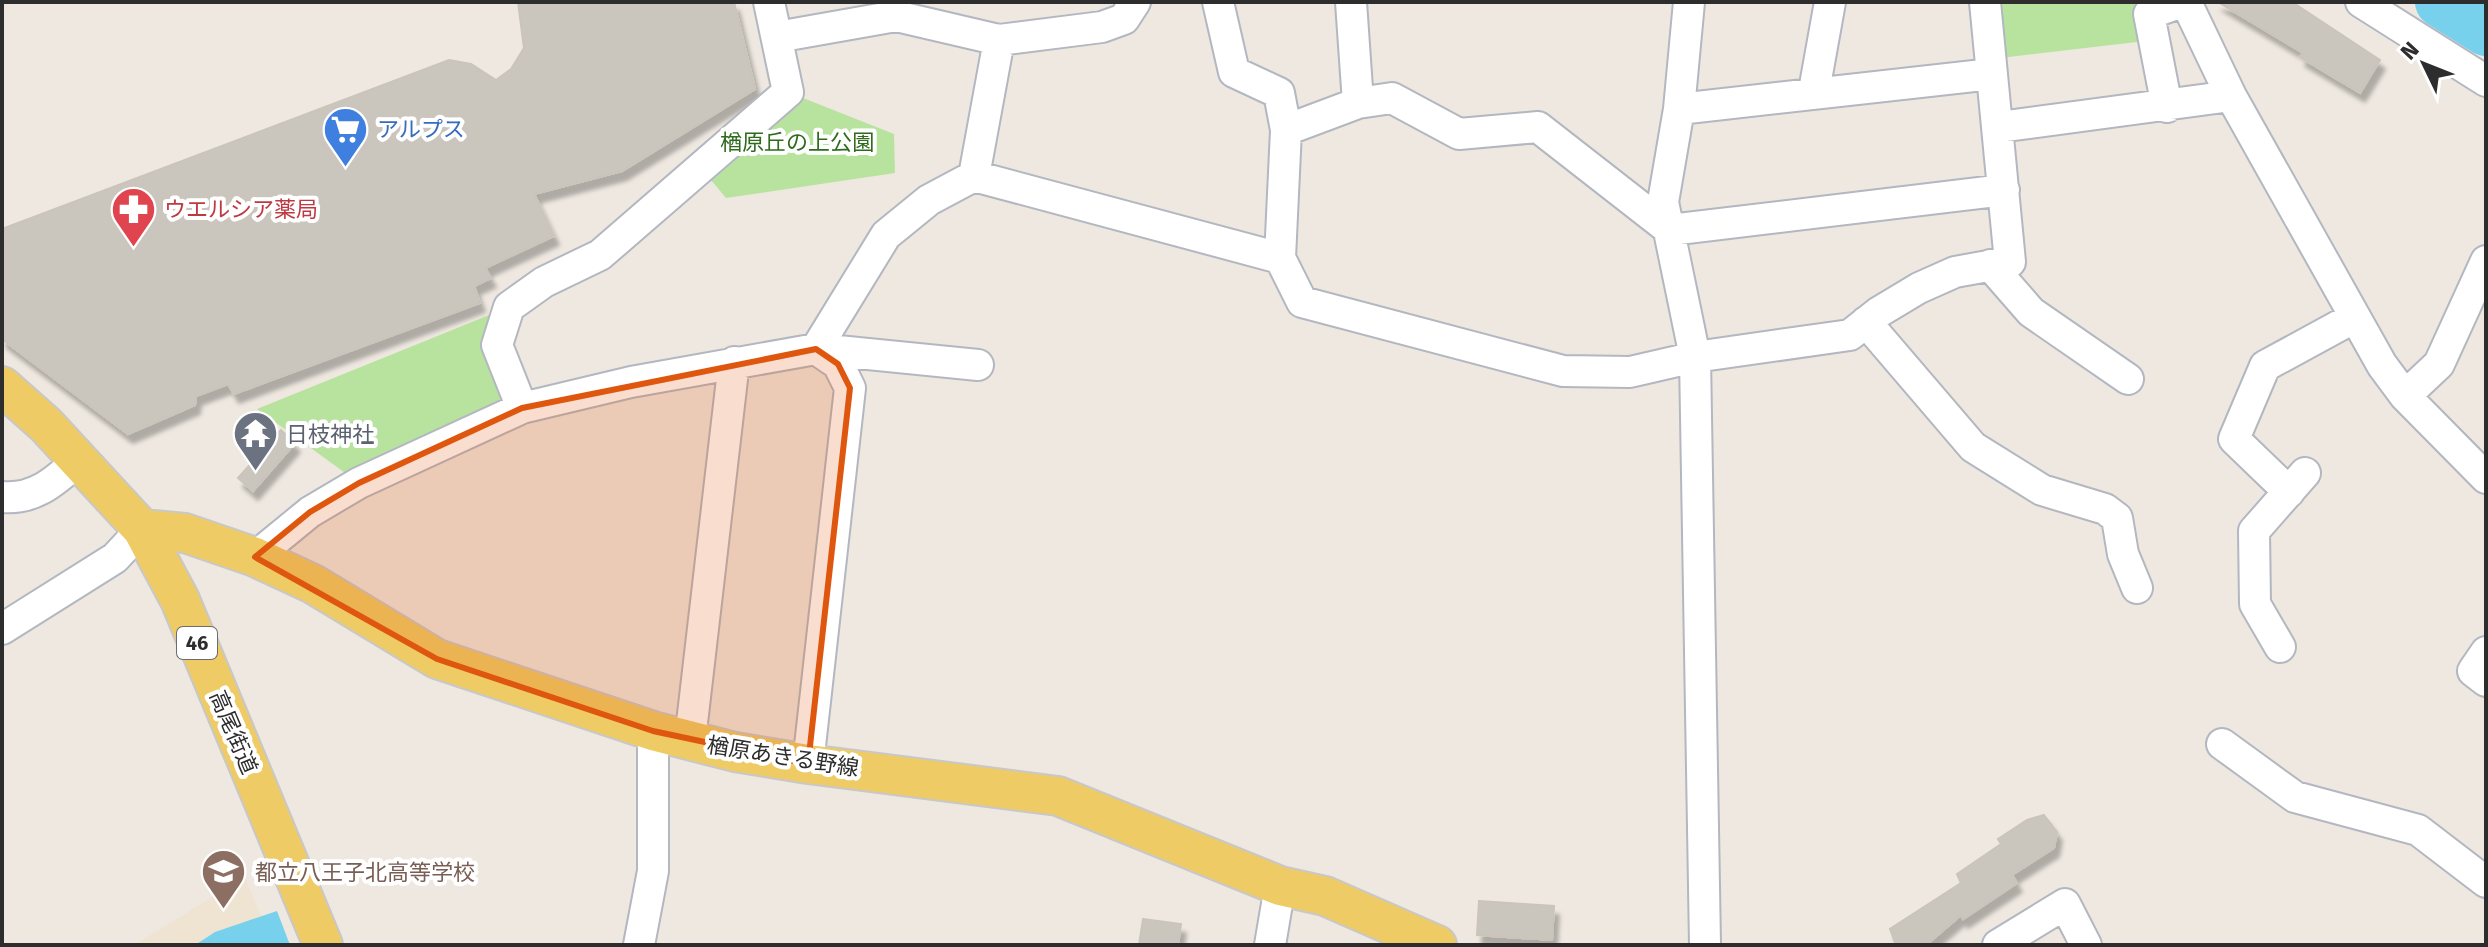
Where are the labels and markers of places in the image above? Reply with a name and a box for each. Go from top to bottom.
supermarket icon: アルプス [322,105,370,168]
place label: アルプス [377,116,465,143]
pharmacy icon: ウエルシア薬局 [109,185,157,248]
place label: ウエルシア薬局 [164,196,318,223]
temple icon: 日枝神社 [231,410,279,473]
place label: 日枝神社 [286,421,374,448]
school or university icon: 都立八王子北高等学校 [200,848,248,911]
place label: 都立八王子北高等学校 [255,859,475,886]

